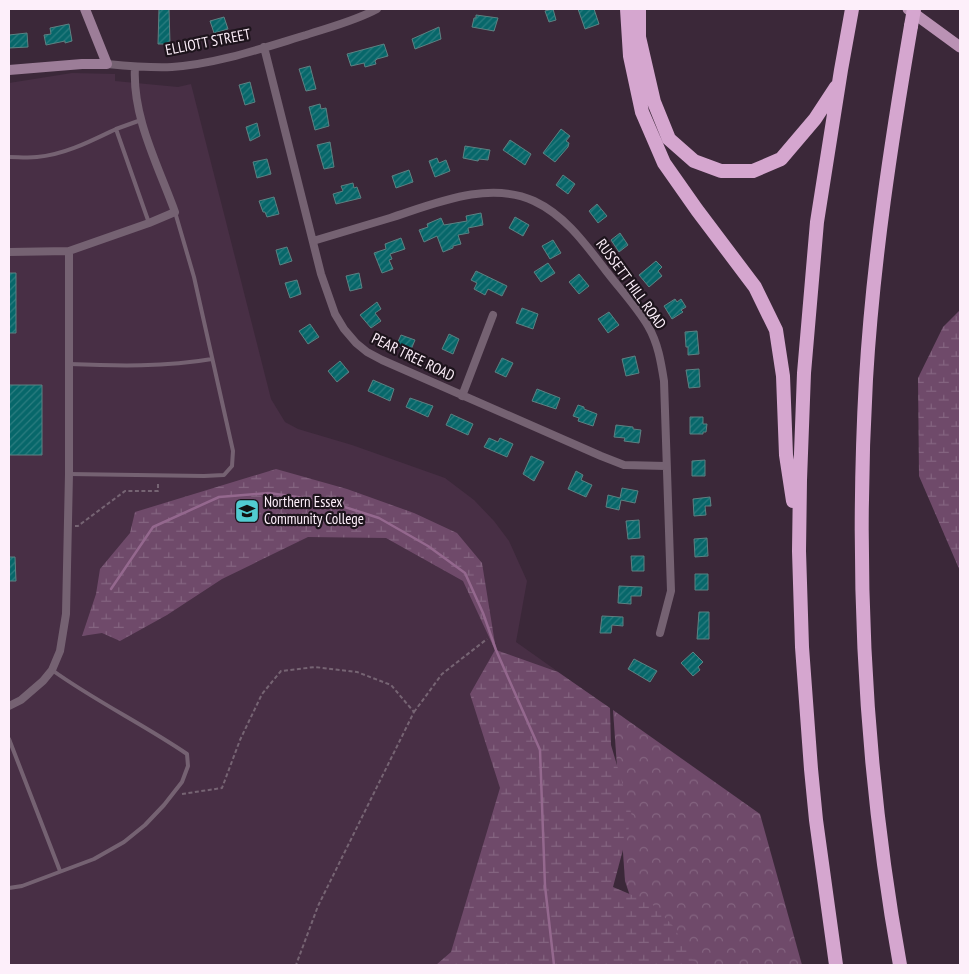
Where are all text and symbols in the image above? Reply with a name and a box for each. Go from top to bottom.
street label: ELLIOTT STREET [164,24,252,59]
street label: RUSSETT HILL ROAD [592,235,671,333]
street label: PEAR TREE ROAD [369,328,458,385]
place label: Northern Essex Community College [264,492,364,528]
school or university icon: Northern Essex Community College [234,498,260,524]

